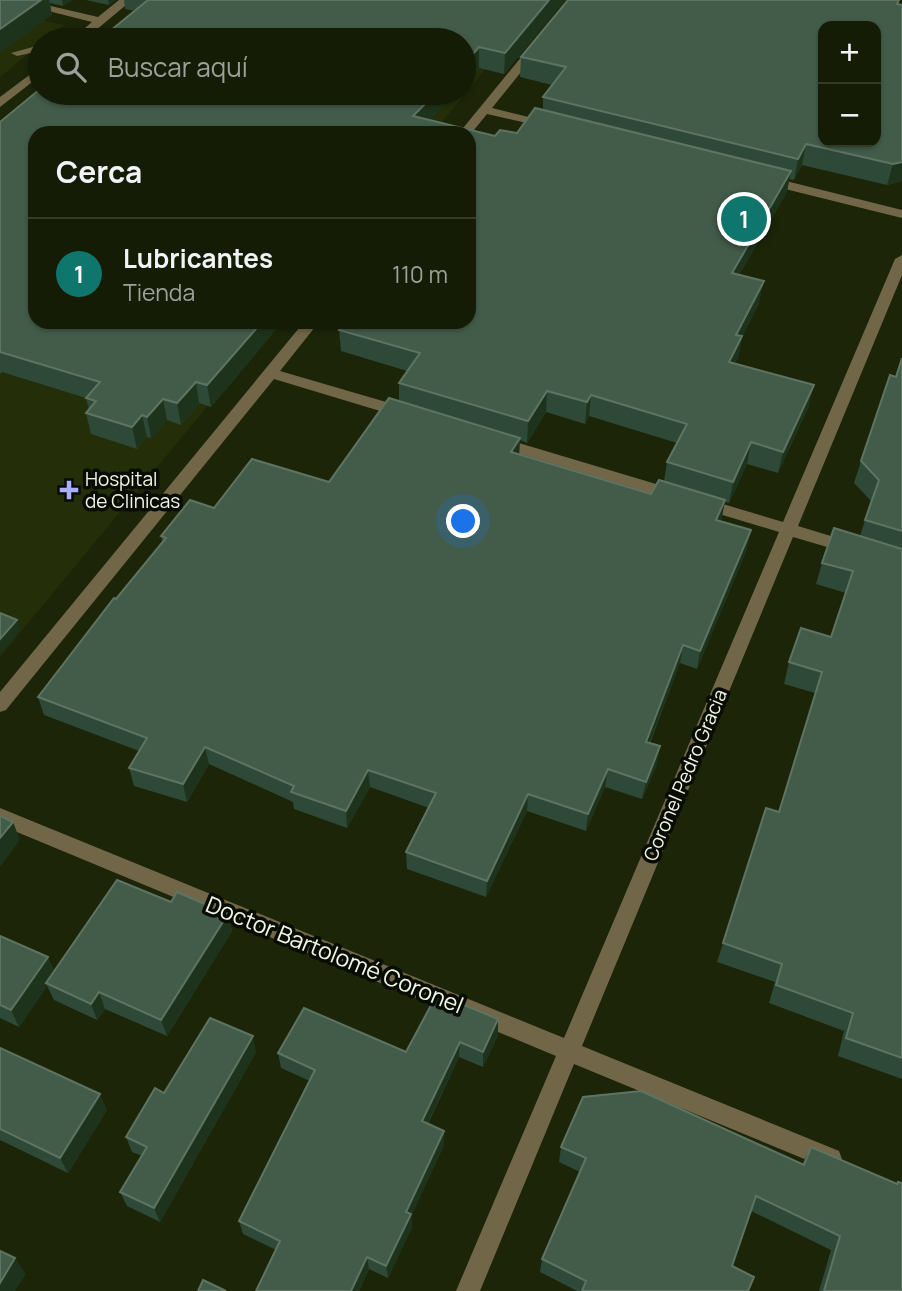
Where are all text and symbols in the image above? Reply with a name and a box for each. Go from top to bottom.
map controls [818,21,881,147]
button: + [818,21,881,84]
search box [28,28,476,105]
icon: search [52,48,90,86]
text: Buscar aquí [108,49,248,85]
button: − [818,84,881,147]
text: Cerca [56,151,142,192]
pin: 1 [721,193,767,245]
text: Lubricantes [123,240,273,276]
text: 1 [74,258,84,290]
text: 110 m [392,258,448,290]
text: Tienda [123,276,195,308]
place label: Hospital de Clinicas [85,466,180,514]
marker: Hospital de Clinicas [59,480,79,500]
your location [446,504,480,538]
street label: Coronel Pedro Gracia [637,685,733,865]
street label: Doctor Bartolomé Coronel [201,888,469,1020]

